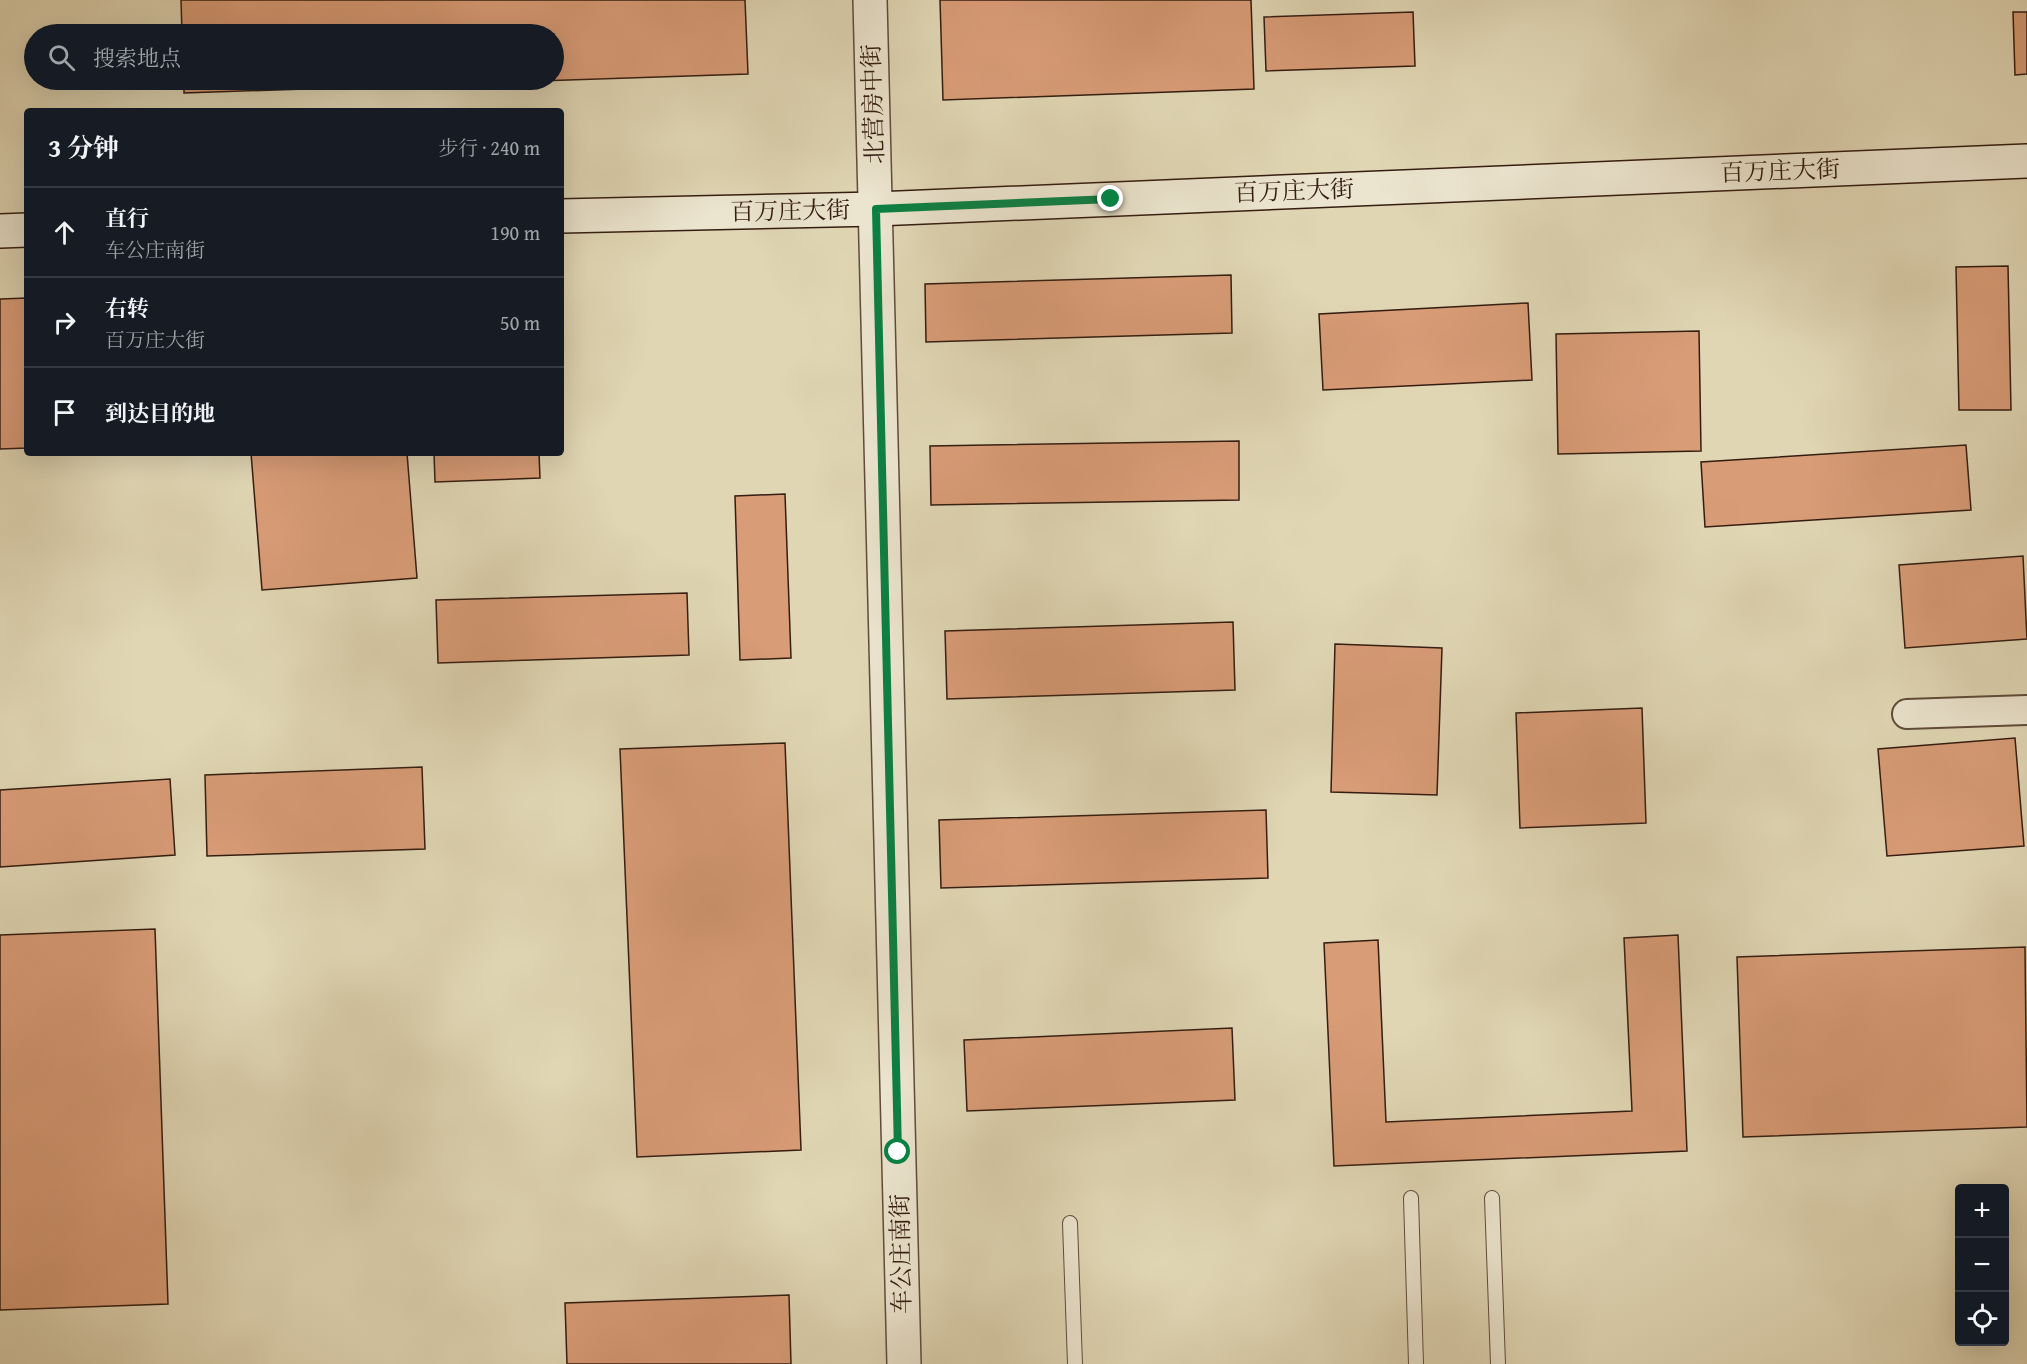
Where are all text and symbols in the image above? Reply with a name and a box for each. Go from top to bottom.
search box [24,24,564,90]
icon: search [45,41,78,74]
text: 搜索地点 [93,42,181,74]
street label: 北营房中街 [853,43,892,165]
text: 3 分钟 [48,128,119,167]
text: 步行 · 240 m [438,133,540,162]
street label: 百万庄大街 [1719,151,1841,190]
street label: 百万庄大街 [1233,171,1355,210]
route end [1097,185,1123,211]
street label: 百万庄大街 [730,192,850,229]
text: 直行 [105,202,149,234]
icon: ahead [48,216,81,249]
text: 190 m [490,218,540,247]
text: 车公庄南街 [105,235,205,264]
text: 右转 [105,292,149,324]
icon: right [48,306,81,339]
text: 50 m [500,308,540,337]
text: 百万庄大街 [105,325,205,354]
icon: arrive [48,396,81,429]
text: 到达目的地 [105,397,215,429]
route start [884,1138,910,1164]
map controls [1955,1184,2009,1346]
button: + [1955,1184,2009,1238]
street label: 车公庄南街 [882,1194,919,1314]
button: − [1955,1238,2009,1292]
button: locate [1955,1292,2009,1346]

